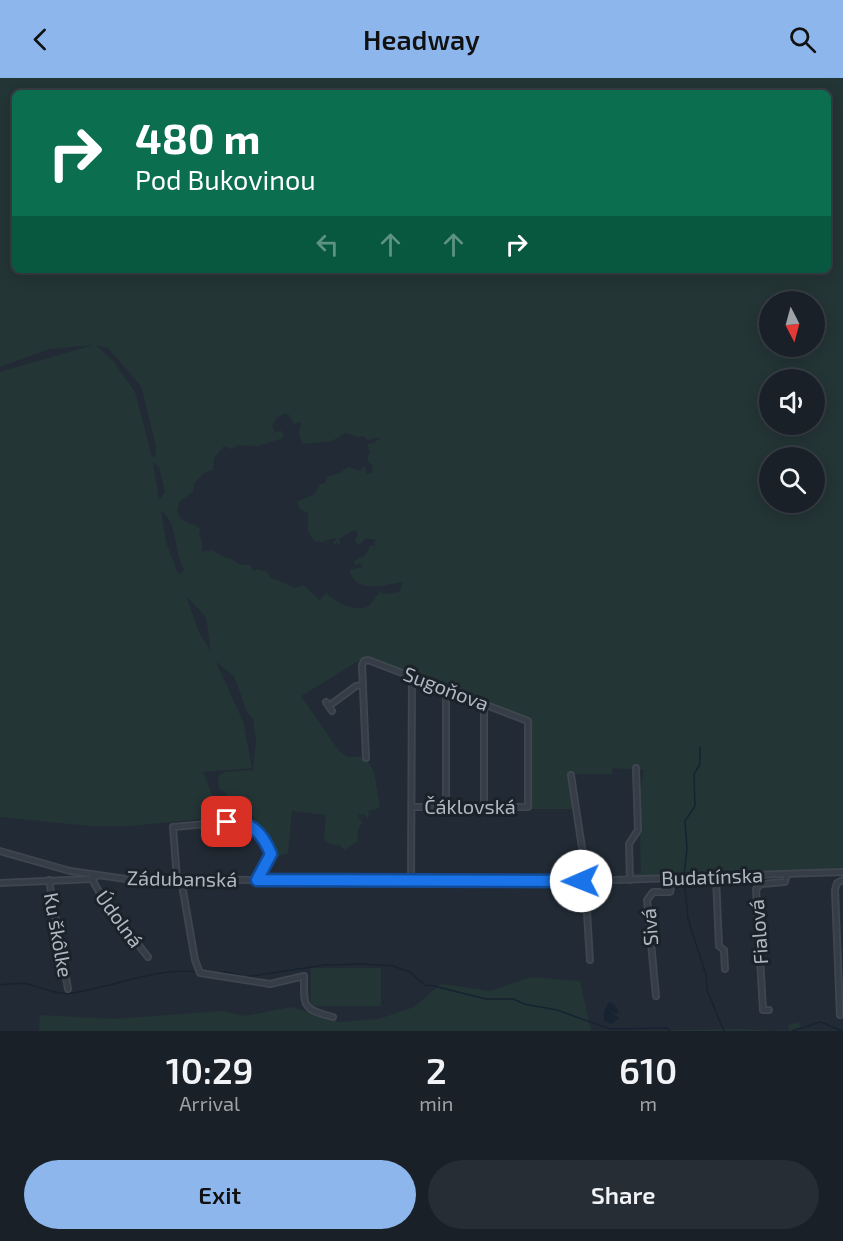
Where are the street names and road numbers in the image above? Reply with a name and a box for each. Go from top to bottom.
street label: Sugoňova [400,661,492,715]
street label: Čáklovská [424,794,516,818]
street label: Budatínska [661,862,763,890]
street label: Zádubanská [127,865,237,891]
street label: Údolná [91,885,149,952]
street label: Ku škôlke [40,891,78,979]
street label: Fialová [744,899,772,966]
street label: Sivá [636,907,662,947]

